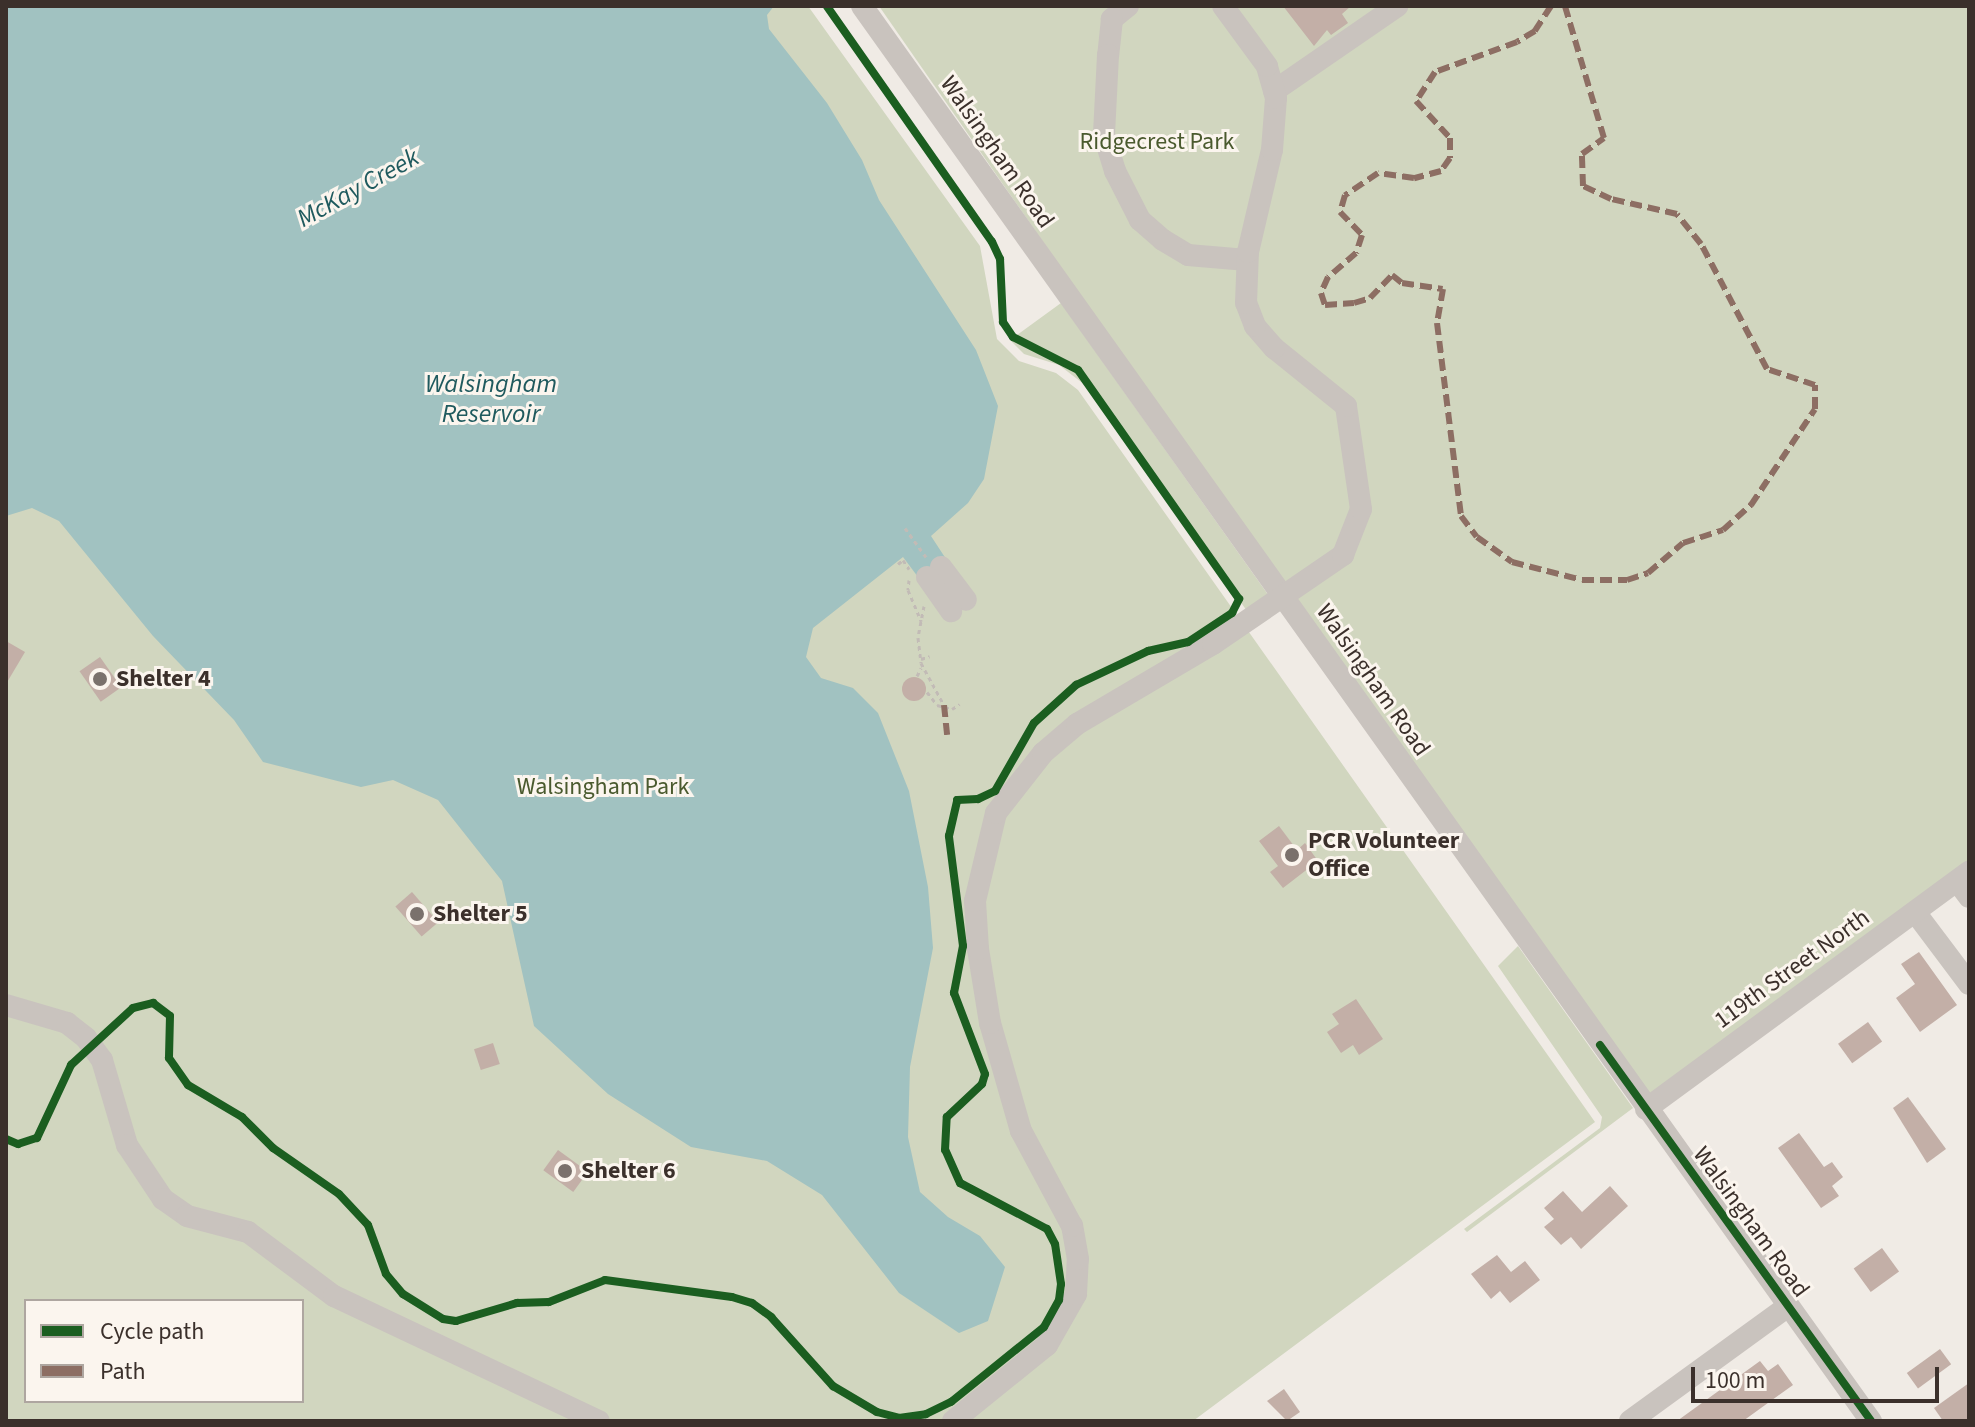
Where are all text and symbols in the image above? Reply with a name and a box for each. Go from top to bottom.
street label: Walsingham Road [934,70,1060,234]
park label: Ridgecrest Park [1080,128,1234,156]
water label: McKay Creek [291,142,425,234]
water label: Walsingham Reservoir [425,368,557,430]
street label: Walsingham Road [1310,598,1436,762]
place label: Shelter 4 [116,665,211,693]
marker: Shelter 4 [91,670,109,688]
park label: Walsingham Park [517,773,689,801]
place label: PCR Volunteer Office [1308,827,1459,883]
marker: PCR Volunteer Office [1283,846,1301,864]
place label: Shelter 5 [433,900,528,928]
street label: 119th Street North [1709,903,1875,1035]
marker: Shelter 5 [408,905,426,923]
street label: Walsingham Road [1687,1141,1815,1303]
place label: Shelter 6 [581,1157,676,1185]
marker: Shelter 6 [556,1162,574,1180]
legend [24,1299,304,1403]
text: Cycle path [100,1314,204,1349]
scale bar [1695,1351,1943,1401]
text: Path [100,1354,146,1389]
text: 100 m [1705,1363,1765,1398]

